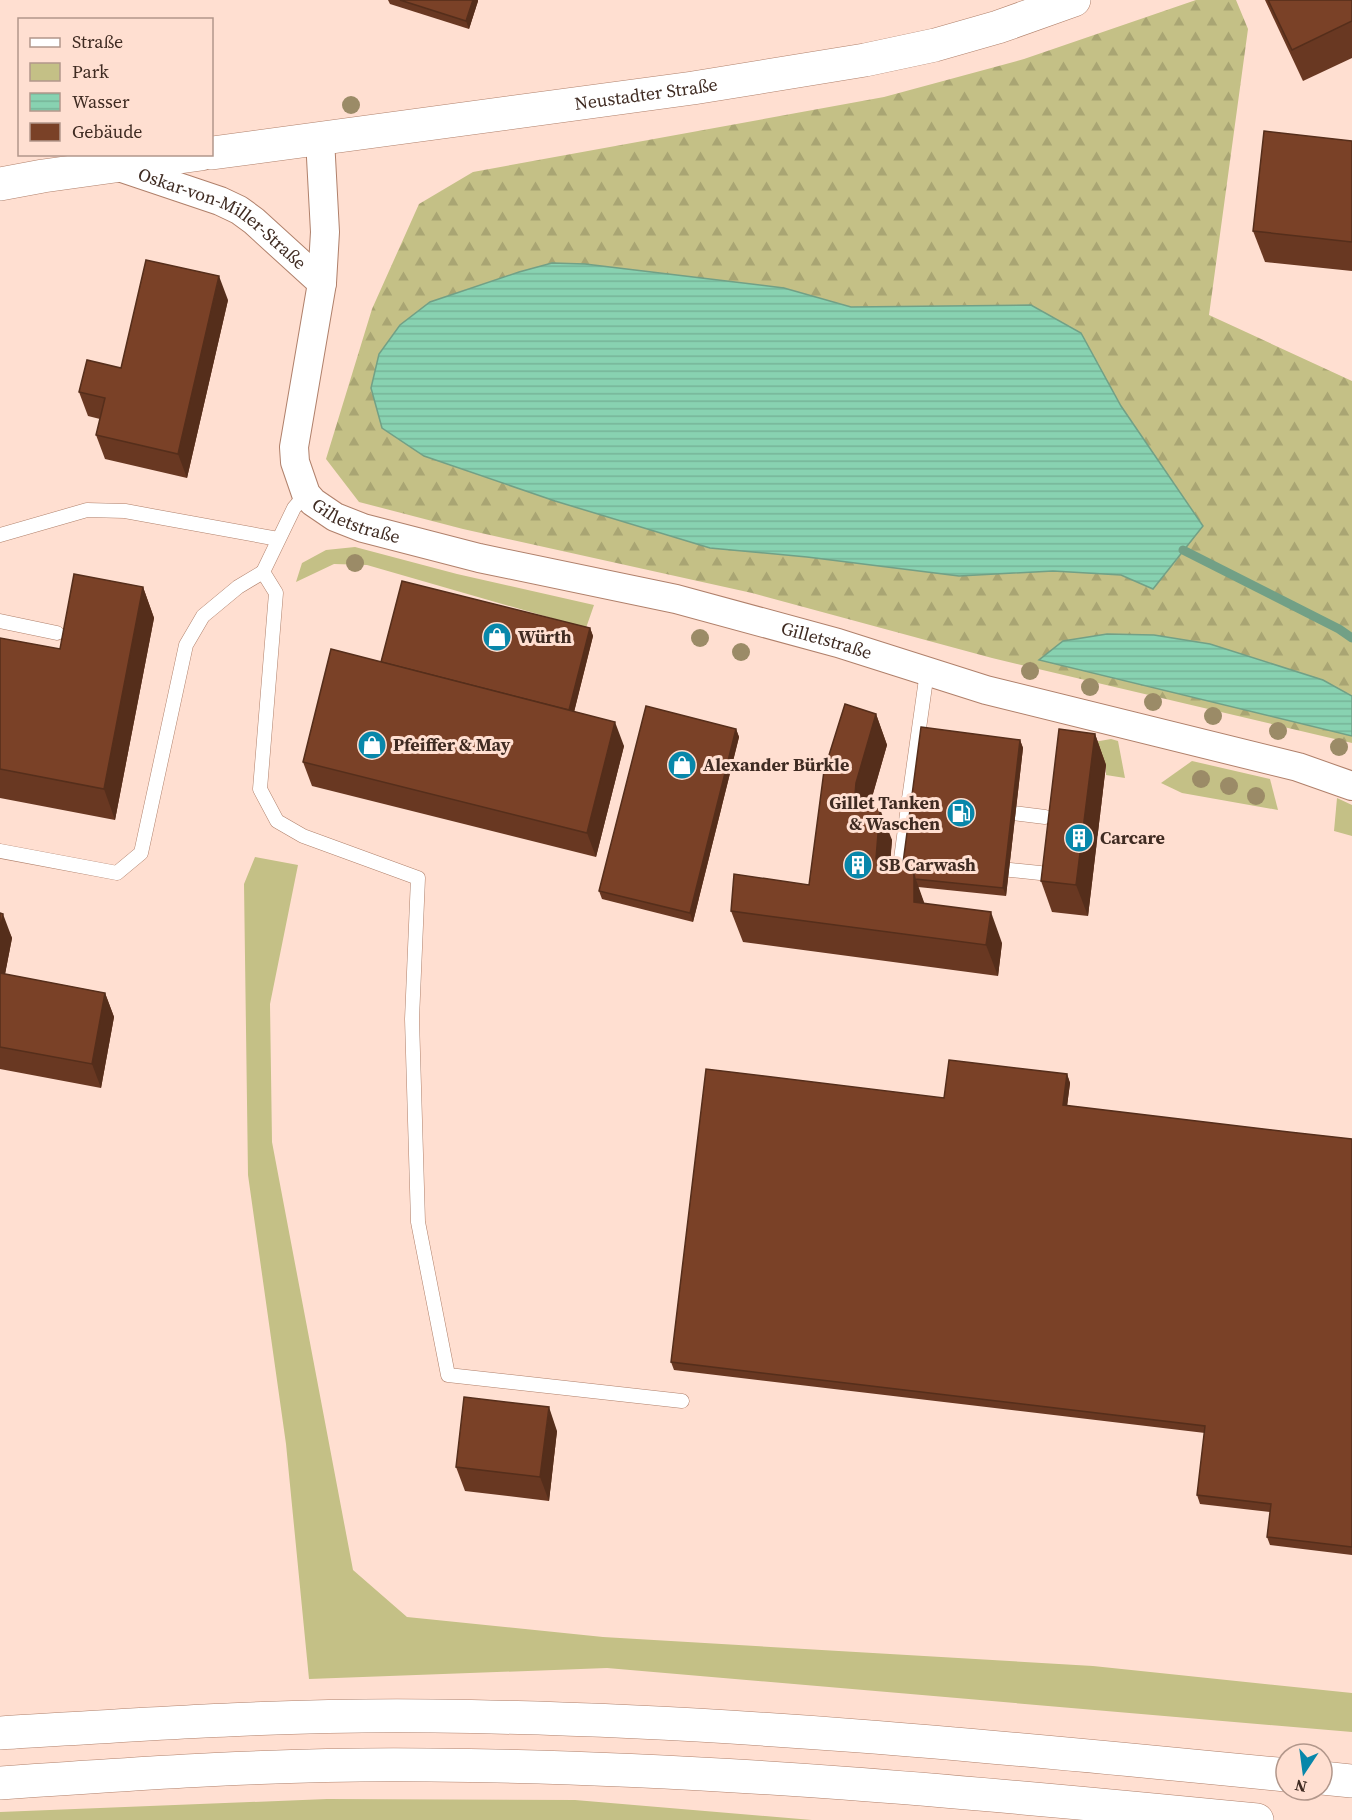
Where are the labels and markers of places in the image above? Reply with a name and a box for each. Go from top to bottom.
shop icon: Würth [481,621,513,653]
place label: Würth [518,624,572,649]
shop icon: Pfeiffer & May [356,729,388,761]
place label: Pfeiffer & May [393,732,511,757]
shop icon: Alexander Bürkle [666,749,698,781]
place label: Alexander Bürkle [703,752,849,777]
place label: Gillet Tanken & Waschen [829,790,940,836]
fuel station icon: Gillet Tanken & Waschen [945,797,977,829]
building icon: Carcare [1063,822,1095,854]
place label: Carcare [1100,825,1165,850]
building icon: SB Carwash [842,849,874,881]
place label: SB Carwash [879,852,976,877]

